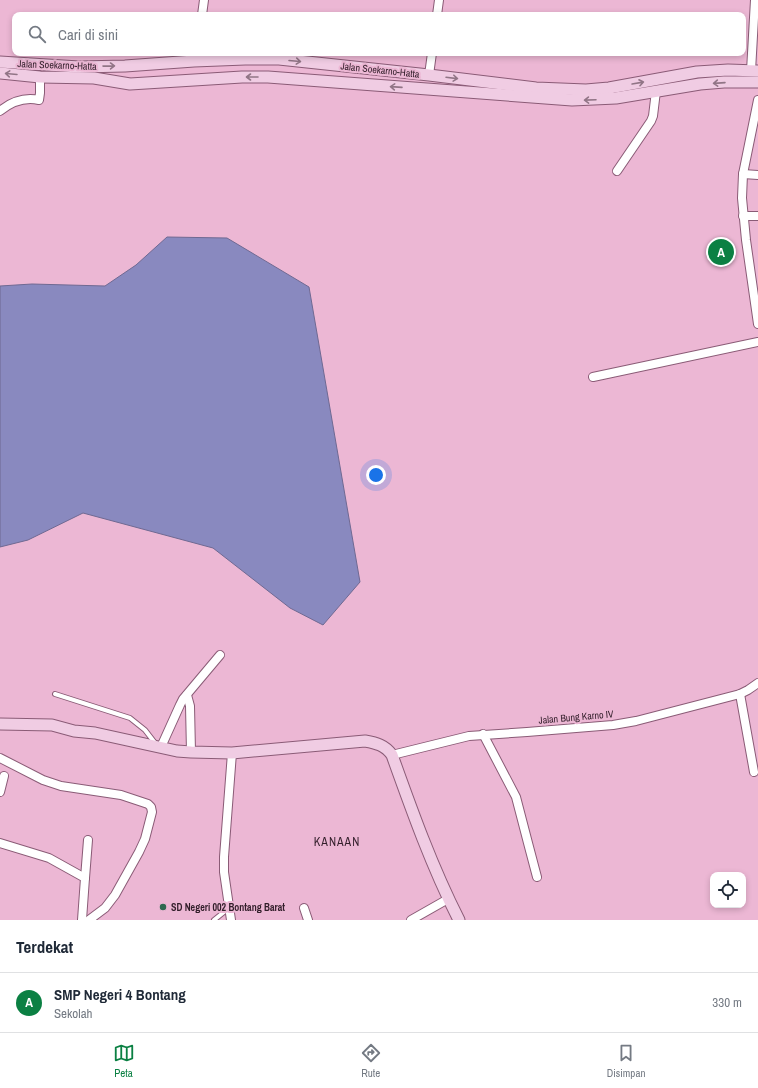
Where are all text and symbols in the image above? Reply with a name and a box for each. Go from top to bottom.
search box [12,12,746,56]
icon: search [26,23,48,45]
text: Cari di sini [58,24,118,45]
street label: Jalan Soekarno-Hatta [17,57,97,73]
one-way arrow [288,57,301,64]
street label: Jalan Soekarno-Hatta [340,59,421,81]
one-way arrow [102,62,115,70]
one-way arrow [5,71,18,78]
one-way arrow [246,73,259,81]
one-way arrow [445,74,458,82]
one-way arrow [631,78,644,86]
one-way arrow [713,79,726,86]
one-way arrow [390,84,403,91]
one-way arrow [584,96,597,104]
pin: A [708,237,734,267]
your location [366,465,386,485]
street label: Jalan Bung Karno IV [538,707,615,727]
district label: KANAAN [314,834,360,850]
map controls [710,872,746,908]
button: locate [710,872,746,908]
place label: SD Negeri 002 Bontang Barat [171,901,285,914]
marker: SD Negeri 002 Bontang Barat [158,902,168,912]
text: Terdekat [16,935,73,958]
text: SMP Negeri 4 Bontang [54,984,186,1005]
text: A [25,994,33,1011]
text: 330 m [712,994,742,1011]
text: Sekolah [54,1005,93,1022]
tab: Peta [113,1042,135,1080]
tab: Rute [360,1042,382,1080]
tab: Disimpan [607,1042,645,1080]

